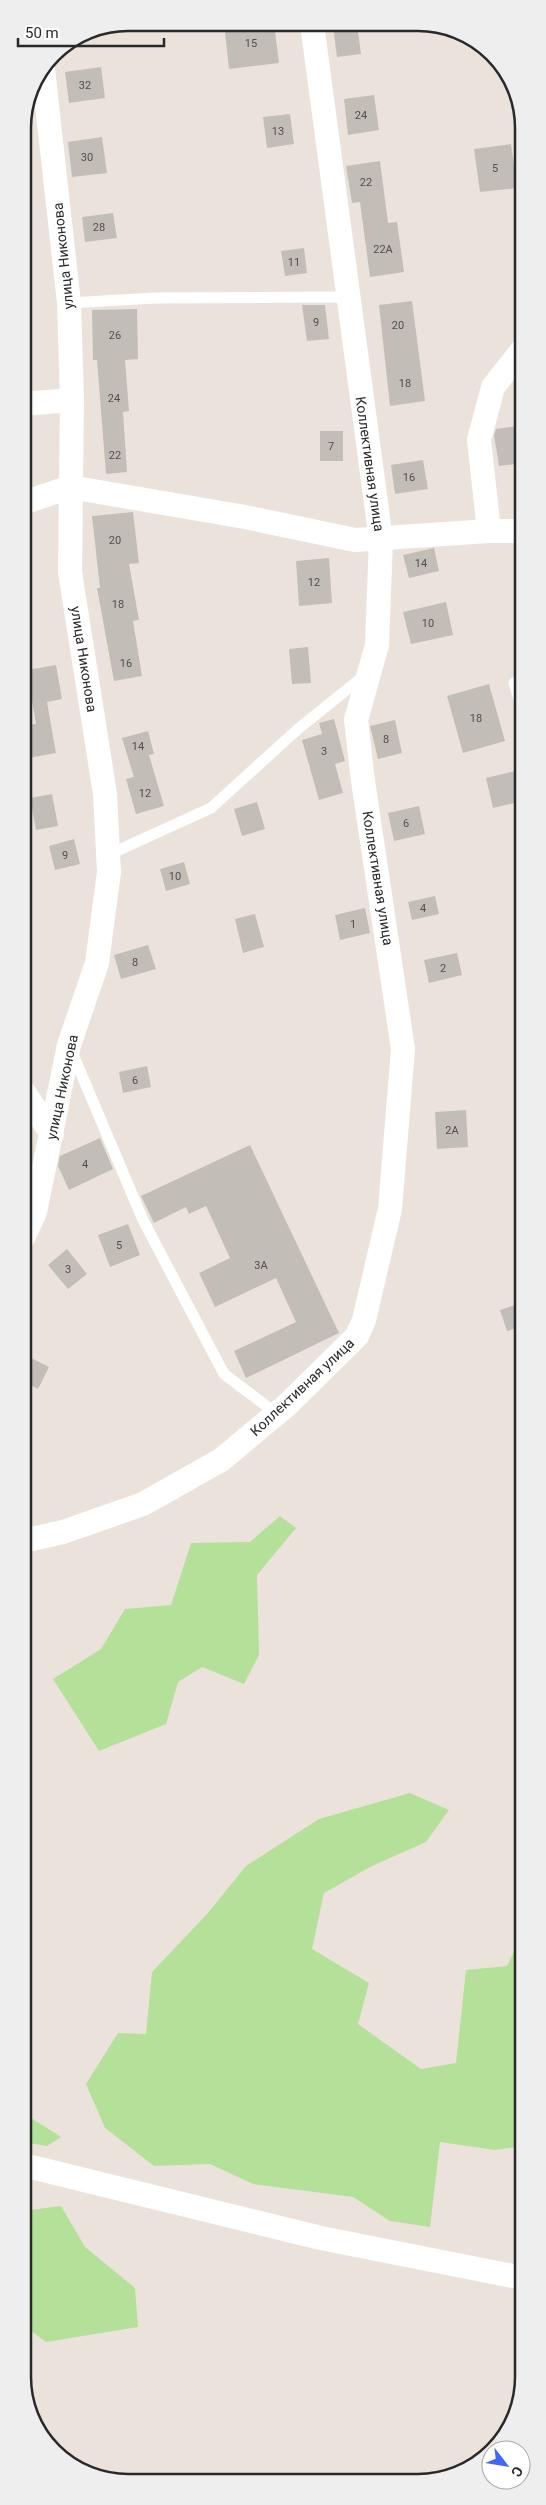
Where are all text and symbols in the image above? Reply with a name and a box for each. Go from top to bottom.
scale bar [18,15,164,47]
text: 50 m [25,24,59,42]
house number: 15 [245,37,257,50]
house number: 32 [79,79,91,92]
house number: 24 [355,109,367,122]
house number: 13 [272,125,284,138]
house number: 30 [81,151,93,164]
house number: 5 [492,162,498,175]
house number: 22 [360,176,372,189]
street label: улица Никонова [49,202,77,310]
house number: 28 [93,221,105,234]
house number: 22А [373,243,394,256]
house number: 11 [288,256,300,269]
house number: 9 [313,316,319,329]
house number: 20 [392,319,404,332]
house number: 26 [109,329,121,342]
house number: 18 [399,377,411,390]
house number: 24 [108,392,120,405]
street label: Коллективная улица [353,396,387,532]
house number: 7 [328,440,334,453]
house number: 22 [109,449,121,462]
house number: 16 [403,471,415,484]
house number: 20 [109,534,121,547]
house number: 14 [415,557,427,570]
house number: 12 [308,576,320,589]
house number: 18 [112,598,124,611]
street label: улица Никонова [68,605,100,713]
house number: 10 [422,617,434,630]
house number: 16 [120,657,132,670]
house number: 18 [470,712,482,725]
house number: 8 [383,733,389,746]
house number: 14 [132,740,144,753]
house number: 3 [321,745,327,758]
house number: 12 [139,787,151,800]
street label: Коллективная улица [359,810,397,946]
house number: 6 [403,817,409,830]
house number: 9 [62,849,68,862]
house number: 10 [169,870,181,883]
house number: 4 [420,902,426,915]
house number: 1 [350,918,356,931]
house number: 8 [132,956,138,969]
house number: 2 [440,962,446,975]
street label: улица Никонова [43,1033,81,1141]
house number: 6 [132,1074,138,1087]
house number: 2А [445,1124,460,1137]
house number: 4 [82,1158,88,1171]
house number: 5 [116,1239,122,1252]
house number: 3А [254,1259,269,1272]
house number: 3 [65,1263,71,1276]
street label: Коллективная улица [247,1335,357,1439]
north arrow [481,2440,531,2490]
text: С [508,2464,526,2480]

